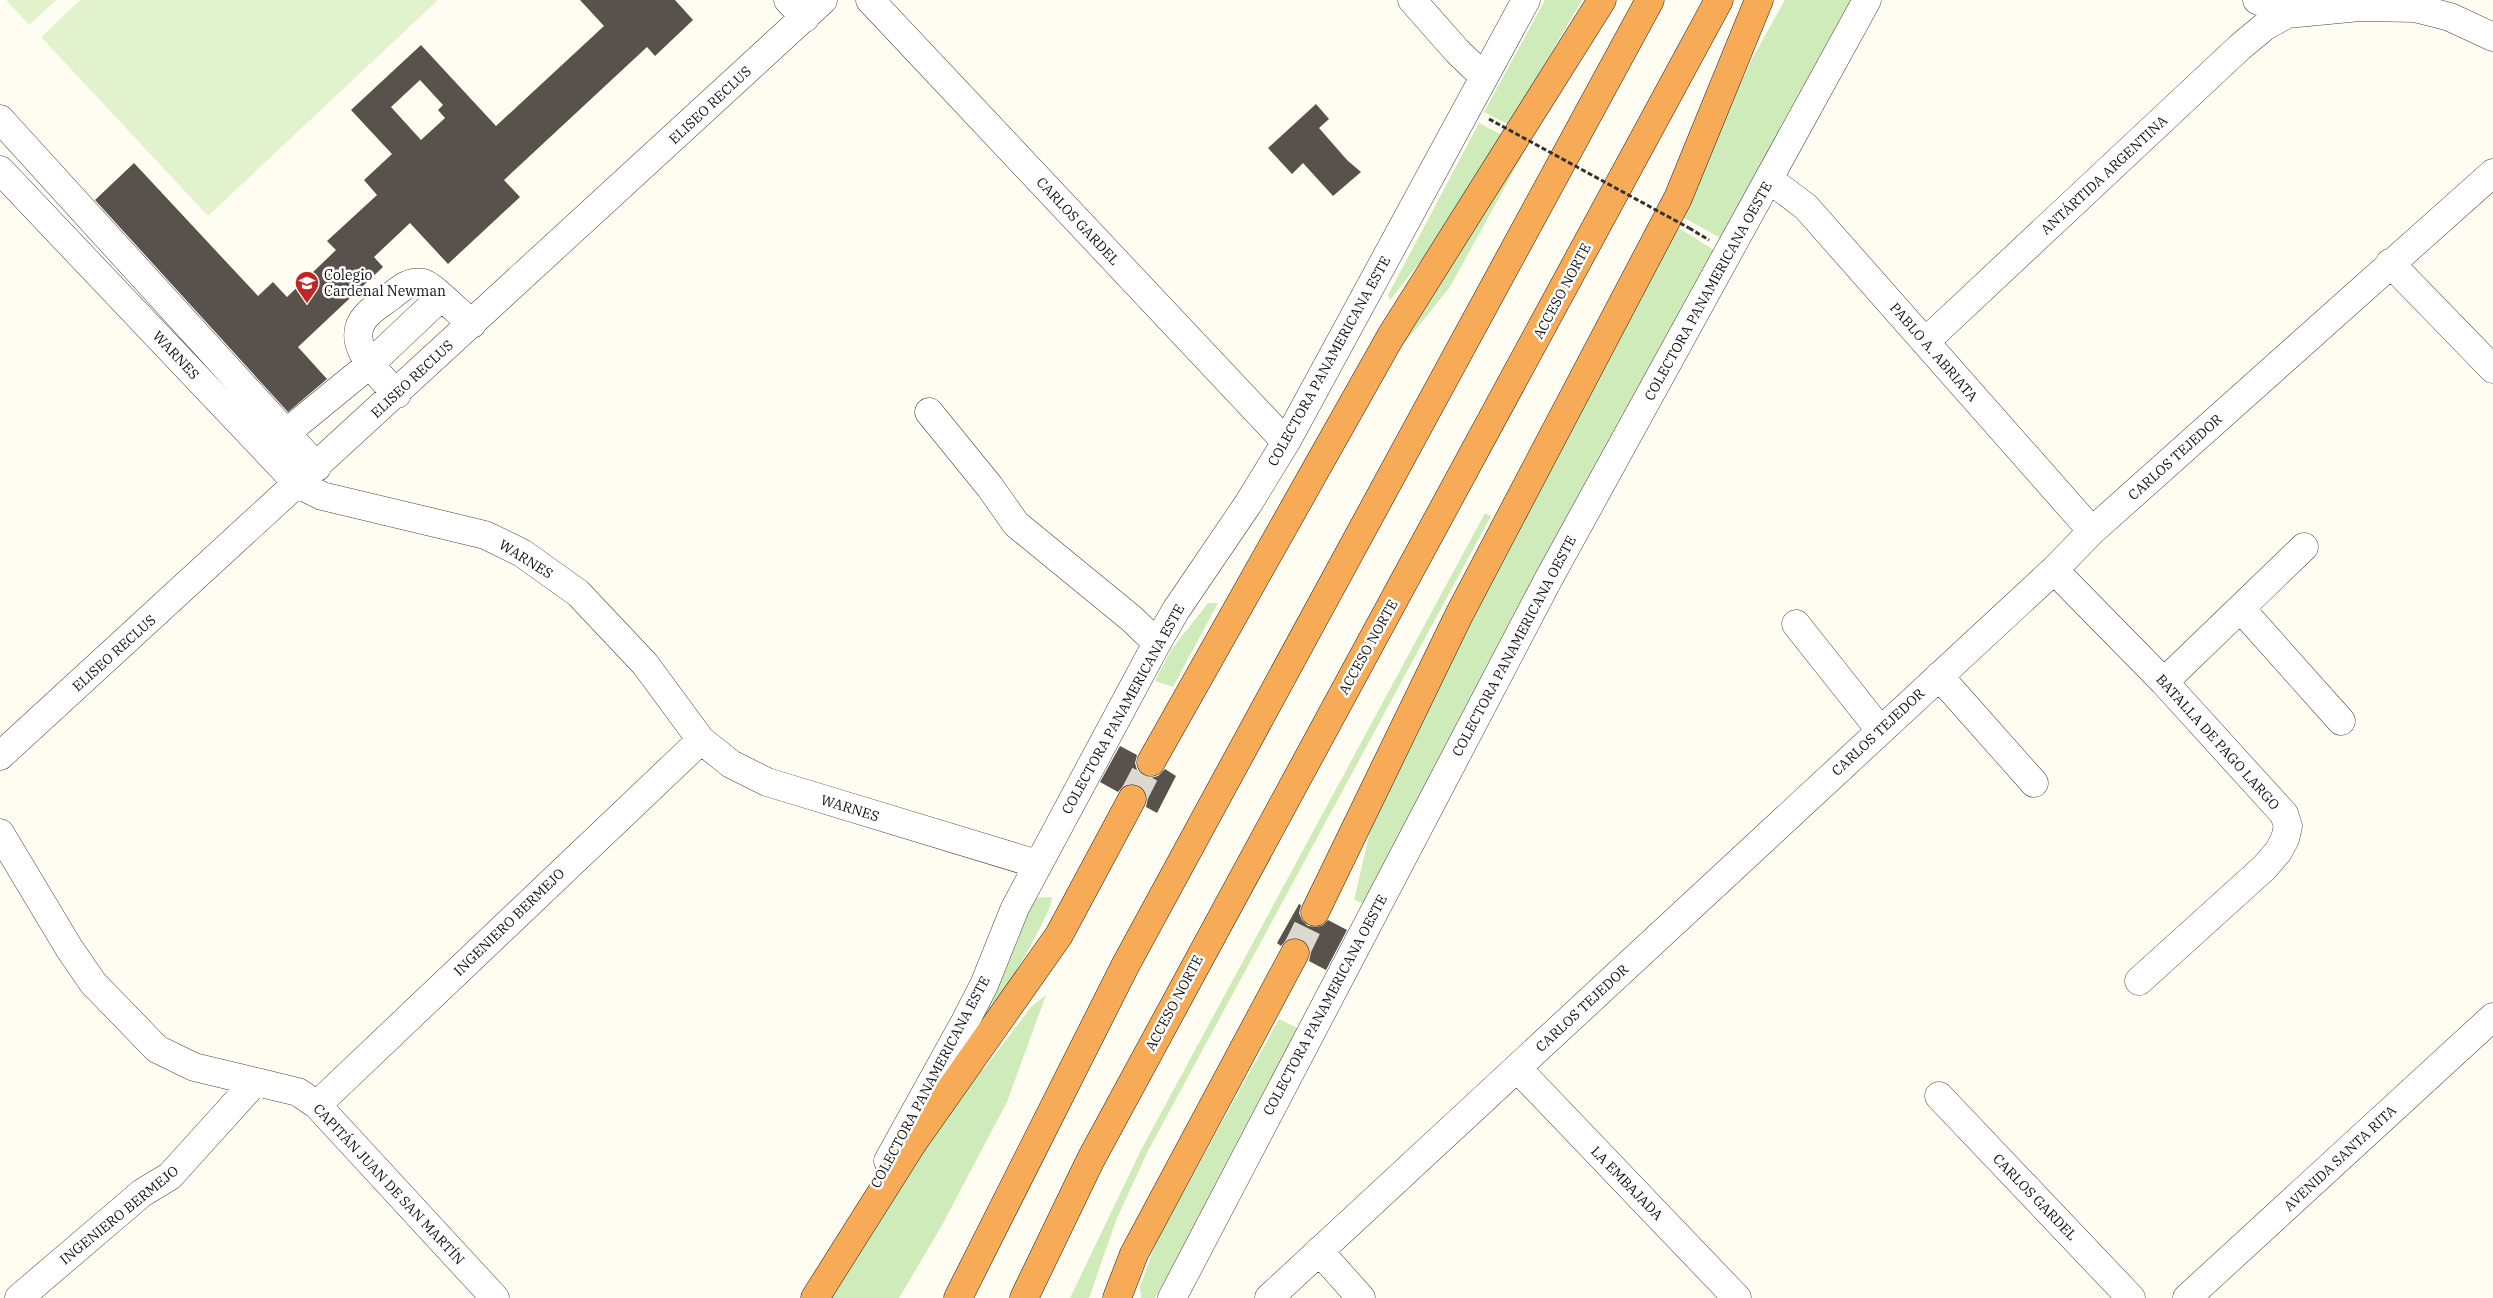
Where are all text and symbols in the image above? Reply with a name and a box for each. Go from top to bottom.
street label: ELISEO RECLUS [665,62,755,148]
street label: ANTÁRTIDA ARGENTINA [2036,110,2172,239]
street label: CARLOS GARDEL [1033,173,1123,269]
street label: COLECTORA PANAMERICANA OESTE [1640,178,1776,404]
street label: ACCESO NORTE [1529,240,1595,342]
street label: COLECTORA PANAMERICANA ESTE [1264,253,1394,469]
place label: Colegio Cardenal Newman [324,266,446,300]
school or university icon: Colegio Cardenal Newman [294,270,320,304]
street label: PABLO A. ABRIATA [1886,299,1982,405]
street label: WARNES [149,327,203,383]
street label: ELISEO RECLUS [367,336,457,422]
street label: CARLOS TEJEDOR [2124,410,2226,504]
street label: COLECTORA PANAMERICANA OESTE [1448,532,1580,759]
street label: WARNES [496,535,556,583]
street label: ACCESO NORTE [1334,596,1402,698]
street label: COLECTORA PANAMERICANA ESTE [1058,601,1188,817]
street label: ELISEO RECLUS [68,611,160,695]
street label: BATALLA DE PAGO LARGO [2152,670,2284,814]
street label: CARLOS TEJEDOR [1828,684,1929,780]
street label: WARNES [819,791,881,825]
street label: INGENIERO BERMEJO [450,864,568,980]
street label: COLECTORA PANAMERICANA OESTE [1259,891,1391,1118]
street label: ACCESO NORTE [1141,952,1207,1054]
street label: CARLOS TEJEDOR [1532,960,1633,1056]
street label: COLECTORA PANAMERICANA ESTE [866,973,994,1191]
street label: CAPITÁN JUAN DE SAN MARTÍN [309,1099,469,1268]
street label: AVENIDA SANTA RITA [2280,1101,2400,1215]
street label: LA EMBAJADA [1587,1142,1667,1224]
street label: CARLOS GARDEL [1989,1150,2081,1244]
street label: INGENIERO BERMEJO [56,1162,182,1268]

